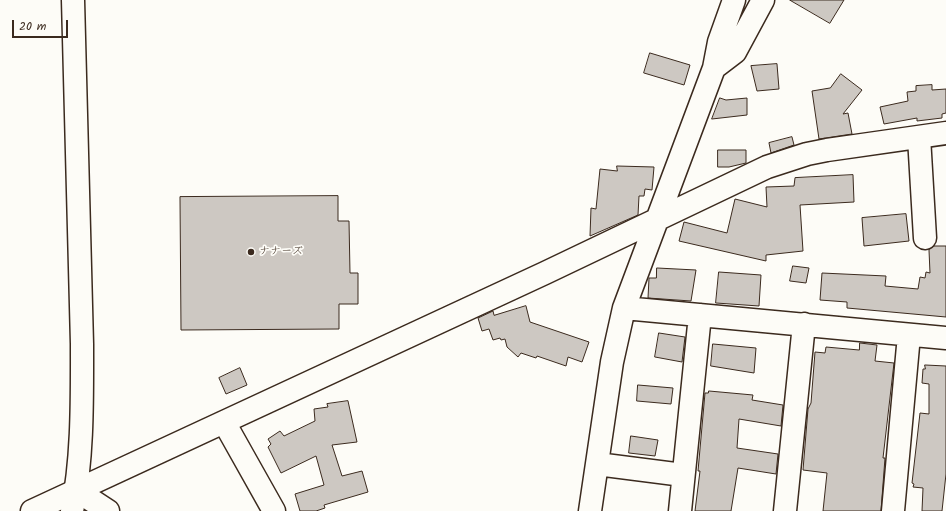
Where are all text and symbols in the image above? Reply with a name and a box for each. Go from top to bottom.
scale bar [14,12,70,38]
text: 20 m [19,17,46,36]
place label: ナナーズ [259,245,303,259]
marker: ナナーズ [246,247,256,257]

